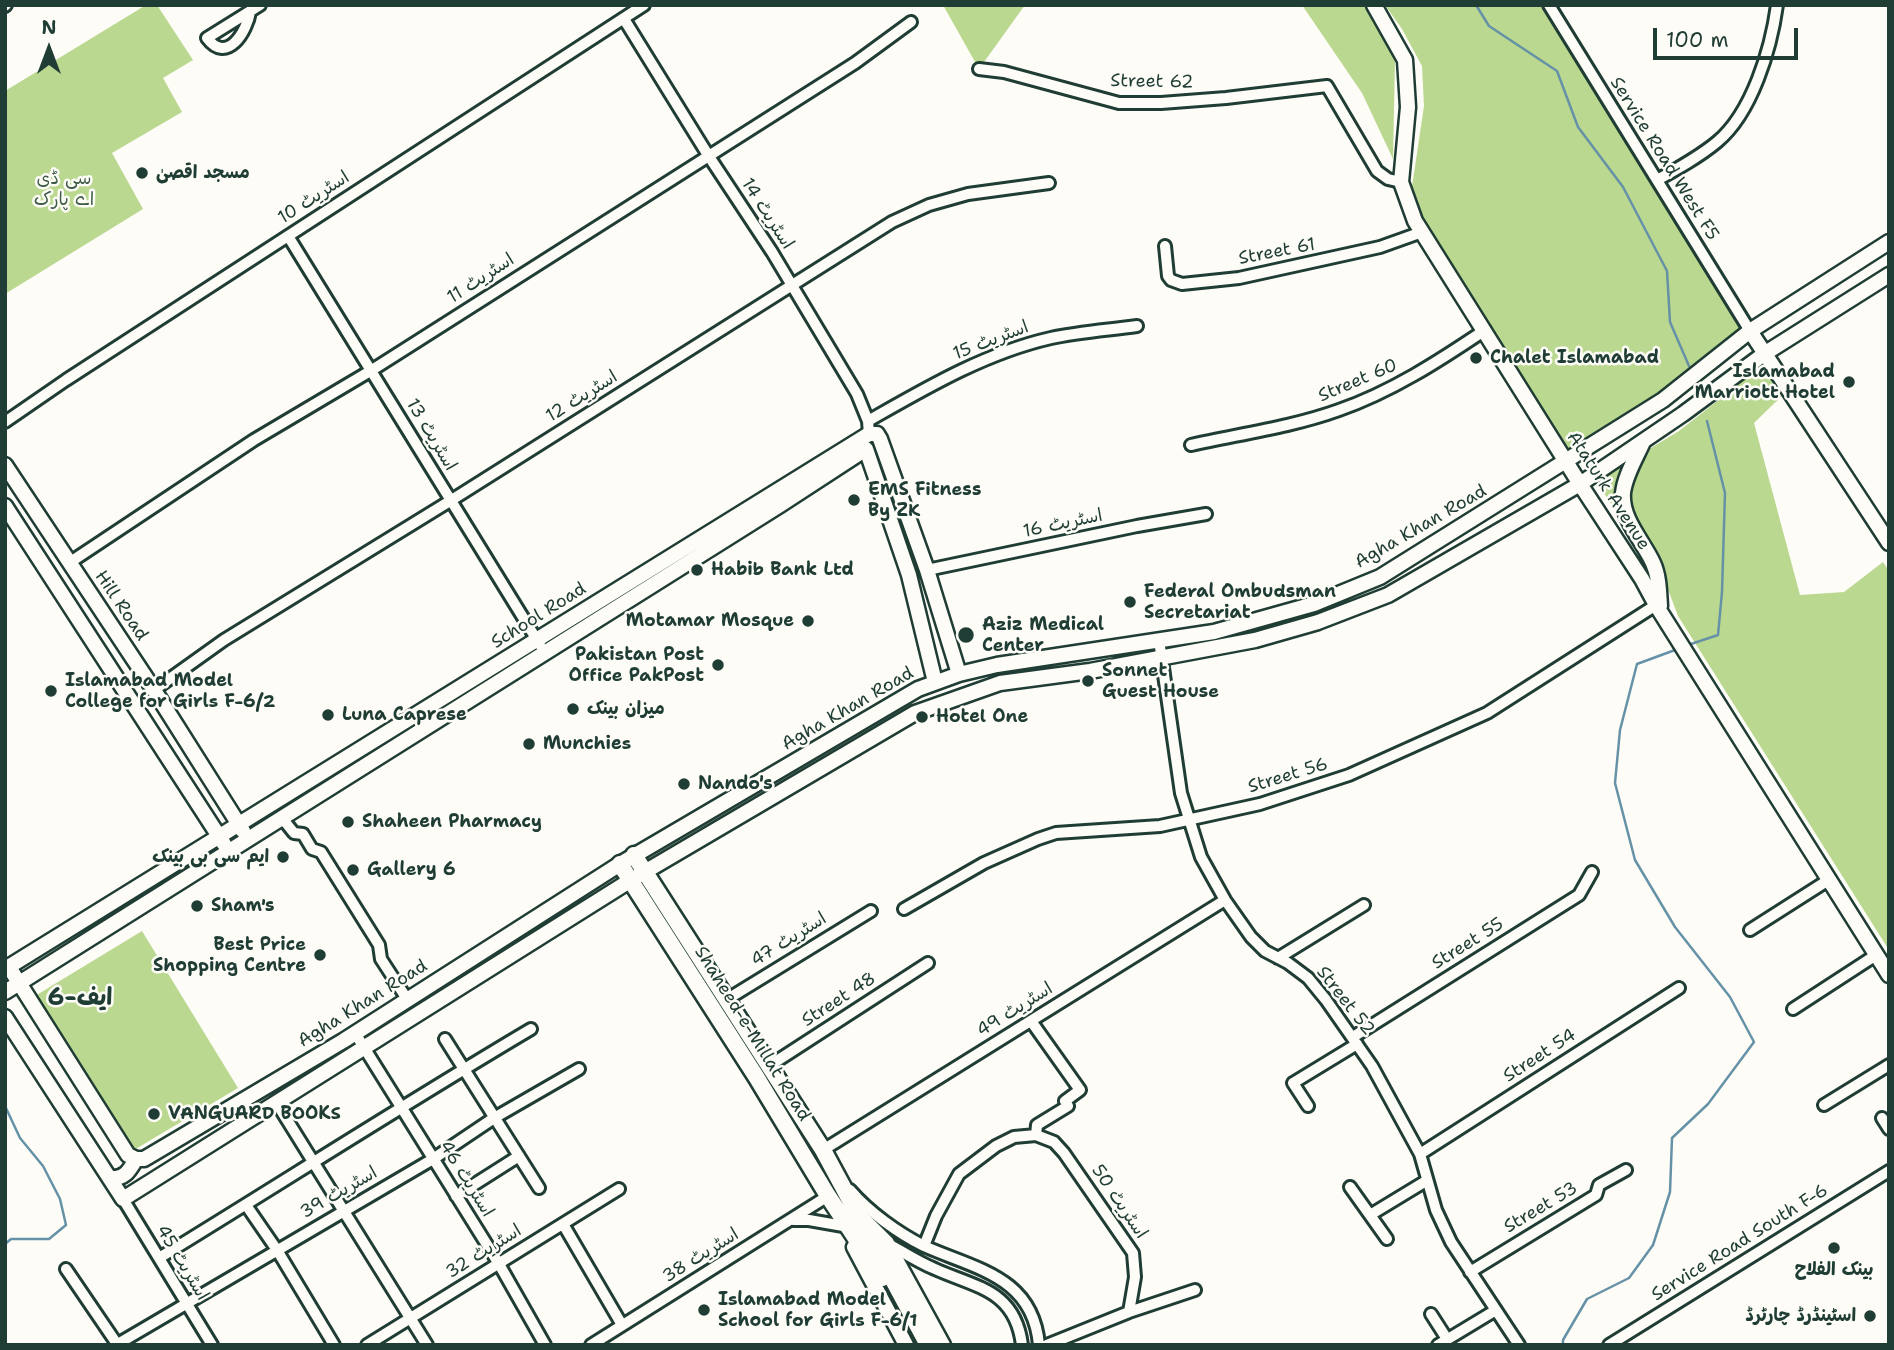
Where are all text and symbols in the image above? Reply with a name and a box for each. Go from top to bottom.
north arrow [14,14,84,84]
scale bar [1656,14,1801,58]
text: N [41,15,57,40]
text: 100 m [1666,26,1729,54]
street label: Street 62 [1110,70,1194,94]
street label: Service Road West F5 [1605,73,1723,245]
place label: مسجد اقصیٰ [156,162,250,184]
marker: مسجد اقصیٰ [134,165,150,181]
street label: اسٹریٹ 10 [274,167,354,229]
park label: سی ڈی اے پارک [34,168,94,210]
street label: اسٹریٹ 14 [736,174,798,254]
street label: Street 61 [1237,234,1317,270]
street label: اسٹریٹ 11 [443,249,519,309]
street label: اسٹریٹ 15 [950,317,1032,365]
place label: Chalet Islamabad [1490,347,1659,369]
marker: Chalet Islamabad [1468,350,1484,366]
street label: Street 60 [1315,355,1401,407]
place label: Islamabad Marriott Hotel [1695,361,1835,404]
street label: اسٹریٹ 12 [542,367,622,427]
marker: Islamabad Marriott Hotel [1841,374,1857,390]
street label: اسٹریٹ 13 [401,395,461,475]
street label: Ataturk Avenue [1562,428,1654,554]
place label: EMS Fitness By ZK [868,479,981,522]
street label: Agha Khan Road [1351,481,1491,573]
marker: EMS Fitness By ZK [846,492,862,508]
street label: اسٹریٹ 16 [1021,505,1105,543]
place label: Habib Bank Ltd [711,559,854,581]
marker: Habib Bank Ltd [689,562,705,578]
street label: Hill Road [90,567,152,645]
street label: School Road [488,578,590,654]
place label: Federal Ombudsman Secretariat [1144,581,1336,624]
marker: Federal Ombudsman Secretariat [1122,594,1138,610]
place label: Motamar Mosque [626,610,794,632]
marker: Motamar Mosque [800,613,816,629]
place label: Aziz Medical Center [982,614,1104,656]
marker: Aziz Medical Center [956,625,976,645]
place label: Pakistan Post Office PakPost [569,644,704,686]
marker: Pakistan Post Office PakPost [710,657,726,673]
place label: Sonnet Guest House [1102,660,1219,702]
street label: Agha Khan Road [778,663,918,755]
place label: Islamabad Model College for Girls F-6/2 [65,670,275,712]
marker: Sonnet Guest House [1080,673,1096,689]
marker: Islamabad Model College for Girls F-6/2 [43,683,59,699]
place label: میزان بینک [587,698,665,720]
marker: میزان بینک [565,701,581,717]
place label: Luna Caprese [342,704,467,726]
place label: Hotel One [936,706,1028,728]
marker: Luna Caprese [320,707,336,723]
marker: Hotel One [914,709,930,725]
place label: Munchies [543,733,631,755]
marker: Munchies [521,736,537,752]
street label: Street 56 [1245,754,1331,798]
place label: Nando's [698,773,773,795]
marker: Nando's [676,776,692,792]
place label: Shaheen Pharmacy [362,811,542,833]
marker: Shaheen Pharmacy [340,814,356,830]
place label: ایم سی بی بینک [152,846,269,868]
marker: ایم سی بی بینک [275,849,291,865]
place label: Gallery 6 [367,859,456,881]
marker: Gallery 6 [345,862,361,878]
place label: Sham's [211,895,275,917]
marker: Sham's [189,898,205,914]
street label: اسٹریٹ 47 [747,908,831,972]
street label: Street 55 [1428,914,1508,974]
place label: Best Price Shopping Centre [153,934,306,976]
street label: Shaheed-e-Millat Road [689,943,815,1125]
marker: Best Price Shopping Centre [312,947,328,963]
street label: Agha Khan Road [294,956,432,1052]
street label: Street 52 [1311,962,1379,1040]
street label: Street 48 [798,968,880,1032]
street label: اسٹریٹ 49 [973,978,1057,1042]
district label: ایف-6 [48,985,112,1013]
street label: Street 54 [1500,1025,1580,1087]
place label: VANGUARD BOOKS [168,1103,341,1125]
marker: VANGUARD BOOKS [146,1106,162,1122]
street label: اسٹریٹ 46 [434,1137,498,1221]
street label: اسٹریٹ 50 [1086,1161,1152,1243]
street label: اسٹریٹ 39 [297,1162,381,1224]
street label: Street 53 [1500,1178,1582,1238]
street label: Service Road South F-6 [1648,1180,1832,1306]
street label: اسٹریٹ 32 [442,1220,526,1284]
street label: اسٹریٹ 45 [151,1221,213,1305]
street label: اسٹریٹ 38 [659,1224,743,1288]
marker: بینک الفلاح [1826,1240,1842,1256]
place label: بینک الفلاح [1795,1259,1873,1281]
place label: Islamabad Model School for Girls F-6/1 [718,1289,917,1332]
marker: Islamabad Model School for Girls F-6/1 [696,1302,712,1318]
place label: اسٹینڈرڈ چارٹرڈ [1746,1305,1856,1327]
marker: اسٹینڈرڈ چارٹرڈ [1862,1308,1878,1324]

